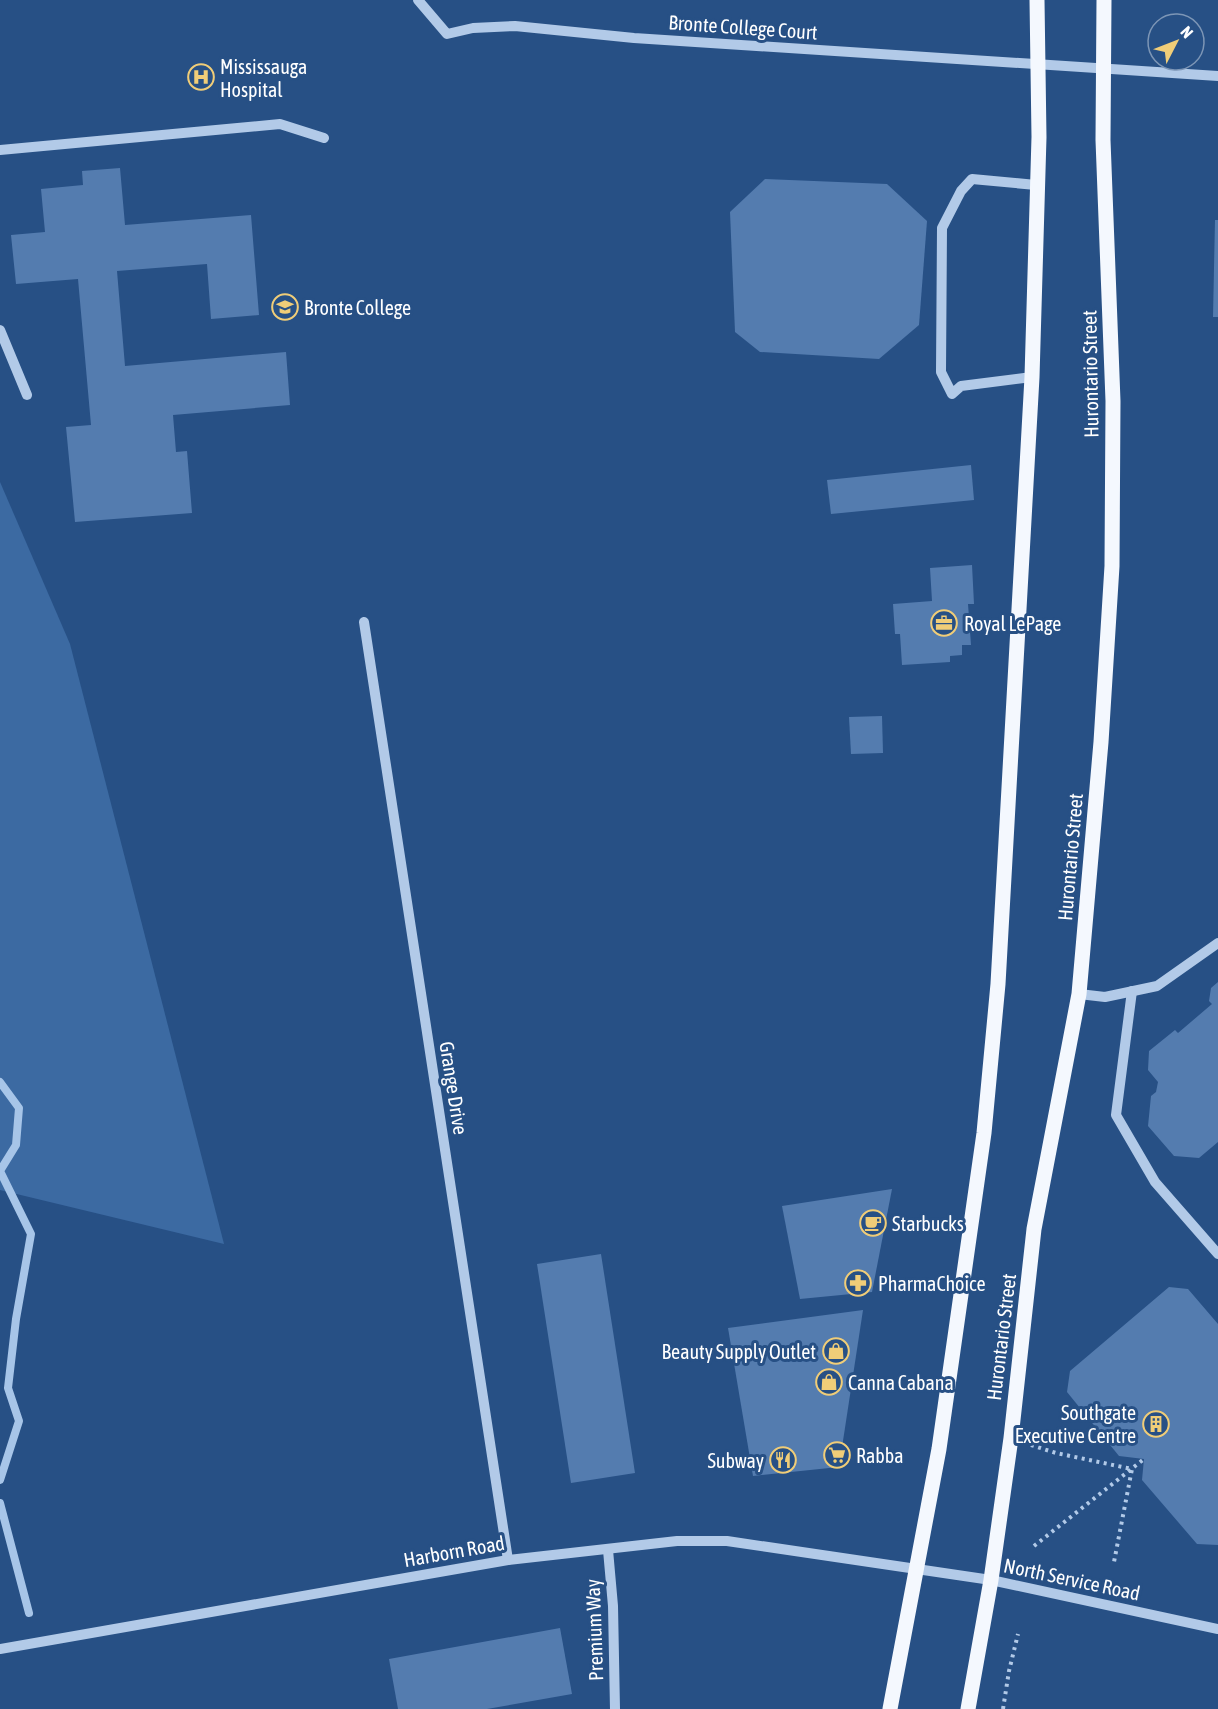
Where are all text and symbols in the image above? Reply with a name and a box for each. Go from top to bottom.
street label: Bronte College Court [668,10,818,44]
north arrow [1146,12,1206,72]
text: N [1177,22,1197,41]
place label: Mississauga Hospital [220,55,307,101]
hospital icon: Mississauga Hospital [186,62,216,92]
school or university icon: Bronte College [270,292,300,322]
place label: Bronte College [304,296,411,319]
street label: Hurontario Street [1077,310,1103,438]
office icon: Royal LePage [929,608,959,638]
place label: Royal LePage [964,612,1061,635]
street label: Hurontario Street [1053,792,1087,922]
street label: Grange Drive [435,1040,473,1136]
cafe icon: Starbucks [858,1208,888,1238]
place label: Starbucks [892,1212,964,1235]
pharmacy icon: PharmaChoice [843,1268,873,1298]
place label: PharmaChoice [878,1272,986,1295]
street label: Hurontario Street [982,1272,1020,1402]
shop icon: Beauty Supply Outlet [821,1336,851,1366]
place label: Beauty Supply Outlet [662,1340,816,1363]
shop icon: Canna Cabana [814,1367,844,1397]
place label: Canna Cabana [848,1371,954,1394]
place label: Southgate Executive Centre [1015,1401,1136,1447]
building icon: Southgate Executive Centre [1141,1409,1171,1439]
supermarket icon: Rabba [822,1440,852,1470]
place label: Rabba [856,1444,904,1467]
restaurant icon: Subway [768,1445,798,1475]
place label: Subway [707,1449,764,1472]
street label: Harborn Road [402,1531,506,1571]
street label: North Service Road [1002,1553,1142,1605]
street label: Premium Way [581,1579,607,1681]

